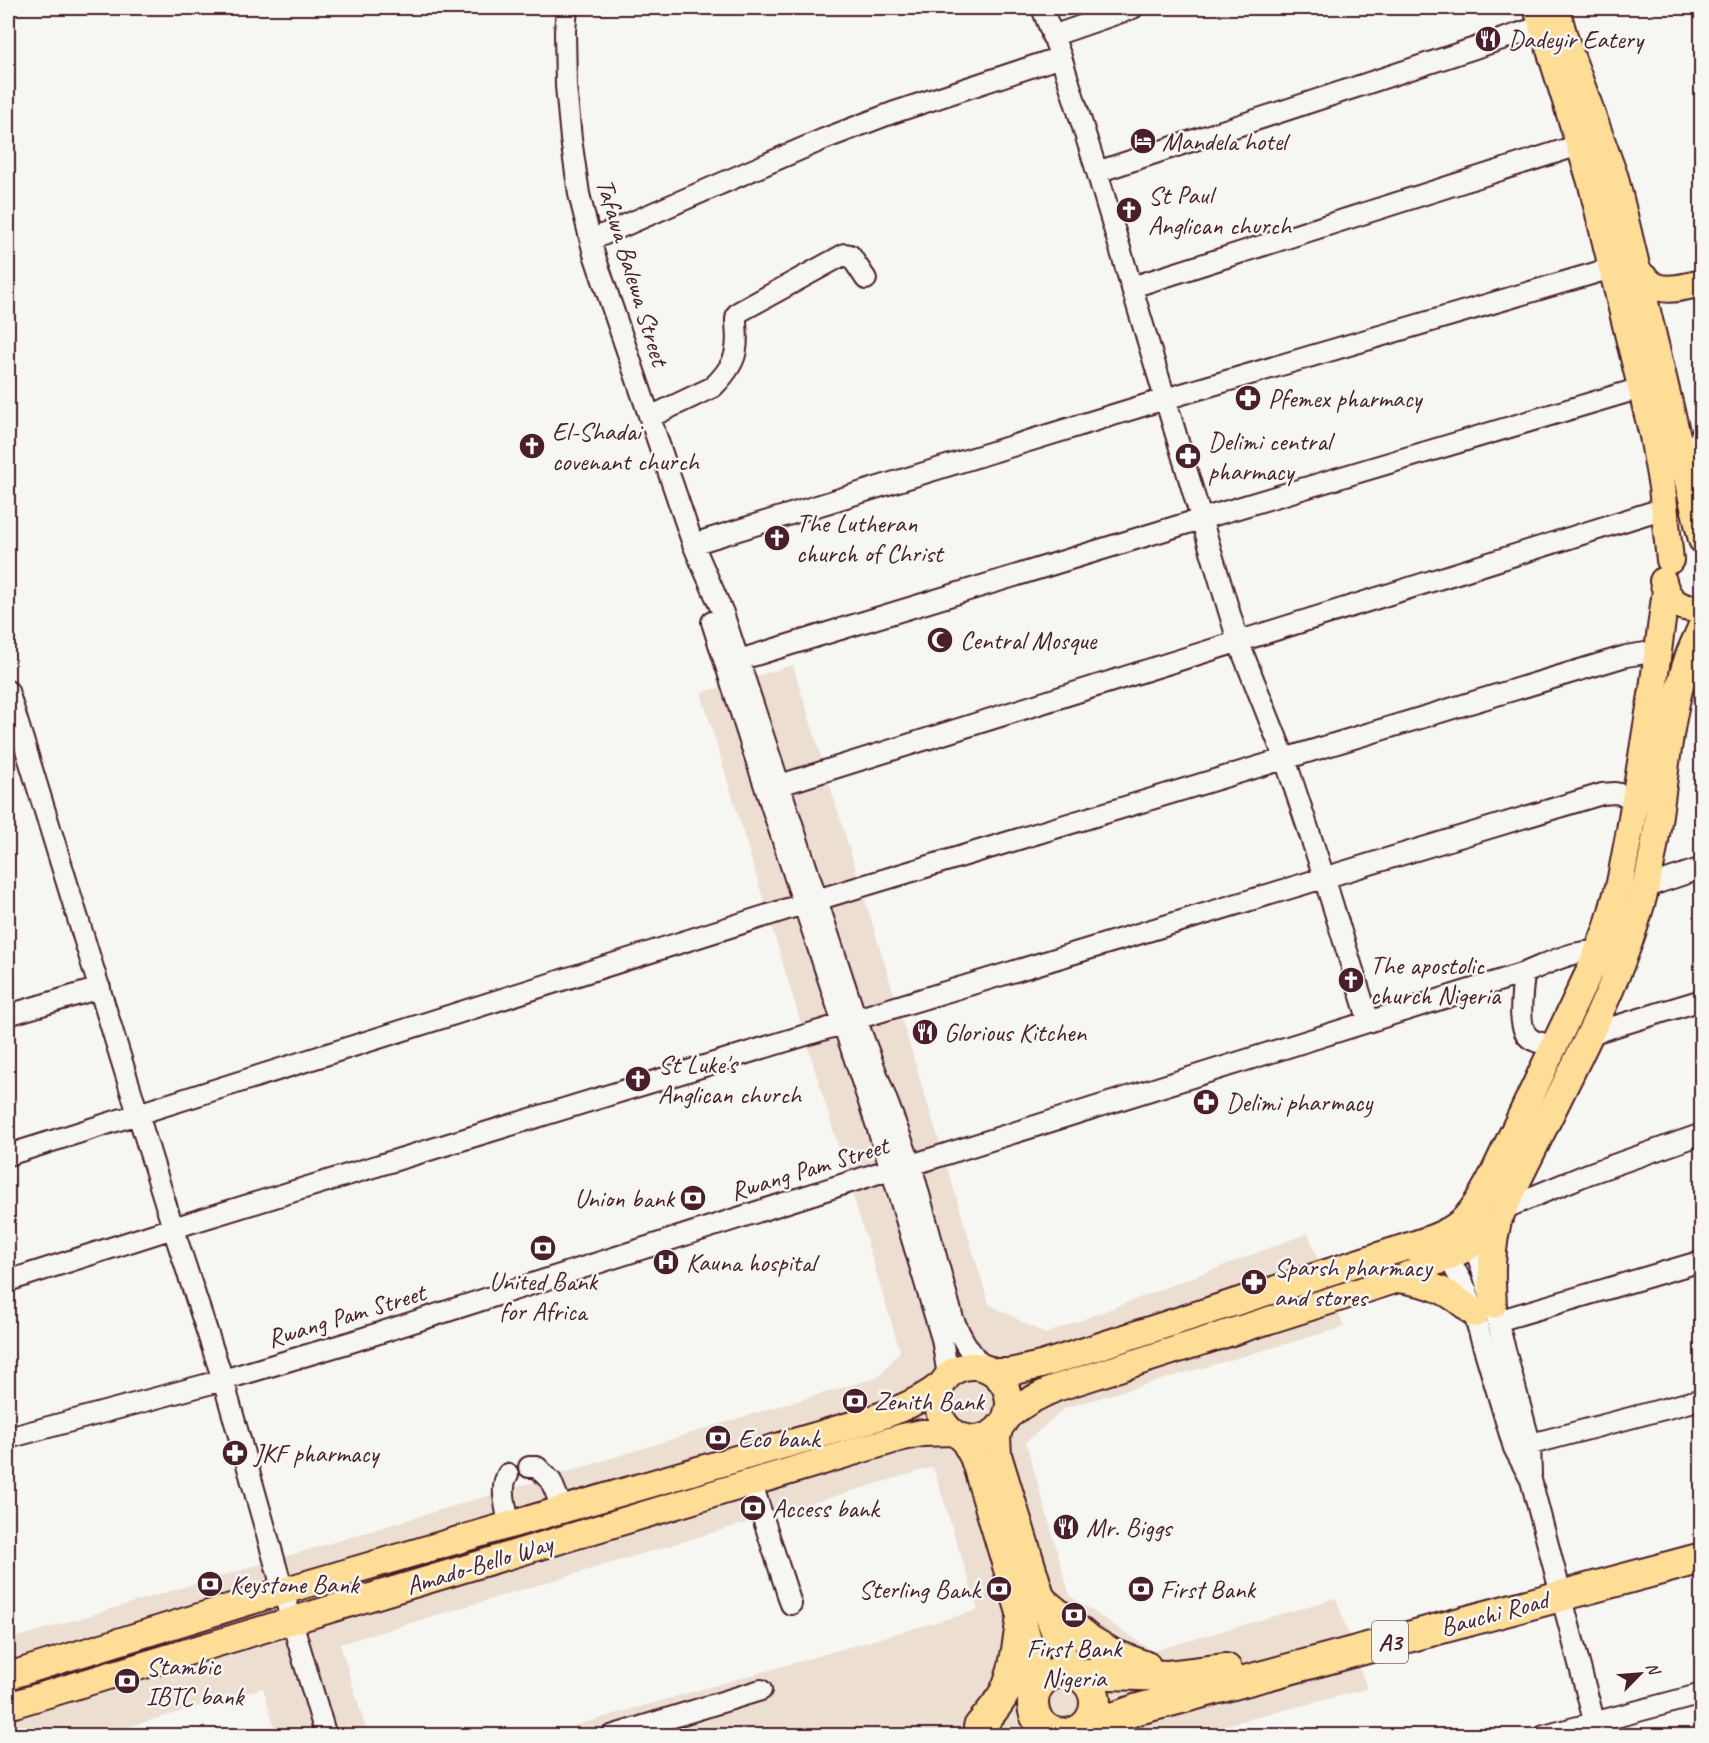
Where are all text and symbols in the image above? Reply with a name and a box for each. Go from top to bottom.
place label: Dadeyir Eatery [1508,23,1645,56]
restaurant icon: Dadeyir Eatery [1473,24,1503,54]
place label: Mandela hotel [1162,125,1291,158]
hotel icon: Mandela hotel [1128,126,1158,156]
street label: Tafawa Balewa Street [588,175,677,372]
place label: St Paul Anglican church [1148,179,1293,242]
church icon: St Paul Anglican church [1114,195,1144,225]
place label: Pfemex pharmacy [1268,382,1424,415]
pharmacy icon: Pfemex pharmacy [1233,383,1263,413]
place label: El-Shadai covenant church [552,415,701,478]
place label: Delimi central pharmacy [1208,425,1336,488]
church icon: El-Shadai covenant church [517,431,547,461]
pharmacy icon: Delimi central pharmacy [1173,441,1203,471]
place label: The Lutheran church of Christ [796,507,945,570]
church icon: The Lutheran church of Christ [762,523,792,553]
place label: Central Mosque [960,624,1098,657]
mosque icon: Central Mosque [925,625,955,655]
place label: The apostolic church Nigeria [1370,949,1502,1012]
church icon: The apostolic church Nigeria [1336,965,1366,995]
place label: Glorious Kitchen [944,1016,1087,1049]
restaurant icon: Glorious Kitchen [910,1017,940,1047]
place label: St Luke's Anglican church [658,1048,803,1111]
church icon: St Luke's Anglican church [623,1064,653,1094]
place label: Delimi pharmacy [1226,1086,1374,1119]
pharmacy icon: Delimi pharmacy [1191,1087,1221,1117]
street label: Rwang Pam Street [726,1128,894,1208]
place label: Union bank [575,1182,675,1215]
bank icon: Union bank [678,1183,708,1213]
bank icon: United Bank for Africa [528,1233,558,1263]
place label: Kauna hospital [686,1246,820,1279]
hospital icon: Kauna hospital [651,1247,681,1277]
place label: Sparsh pharmacy and stores [1274,1251,1434,1314]
place label: United Bank for Africa [489,1265,599,1328]
pharmacy icon: Sparsh pharmacy and stores [1239,1267,1269,1297]
street label: Rwang Pam Street [263,1275,431,1355]
place label: Zenith Bank [874,1385,985,1418]
bank icon: Zenith Bank [840,1386,870,1416]
place label: Eco bank [738,1422,822,1455]
bank icon: Eco bank [703,1423,733,1453]
place label: JKF pharmacy [252,1437,380,1470]
pharmacy icon: JKF pharmacy [220,1438,250,1468]
place label: Access bank [772,1492,881,1525]
bank icon: Access bank [738,1493,768,1523]
place label: Mr. Biggs [1086,1511,1174,1544]
restaurant icon: Mr. Biggs [1051,1512,1081,1542]
street label: Amado-Bello Way [402,1526,558,1602]
place label: Keystone Bank [230,1568,361,1601]
bank icon: Keystone Bank [195,1569,225,1599]
place label: Sterling Bank [859,1573,983,1606]
place label: First Bank [1160,1573,1256,1606]
bank icon: Sterling Bank [984,1574,1014,1604]
bank icon: First Bank [1126,1574,1156,1604]
street label: Bauchi Road [1437,1582,1555,1644]
bank icon: First Bank Nigeria [1059,1600,1089,1630]
road number: A3 [1372,1621,1408,1663]
place label: First Bank Nigeria [1027,1632,1123,1695]
north arrow [1610,1644,1670,1704]
place label: Stambic IBTC bank [146,1650,246,1713]
text: N [1642,1659,1665,1680]
bank icon: Stambic IBTC bank [112,1666,142,1696]

